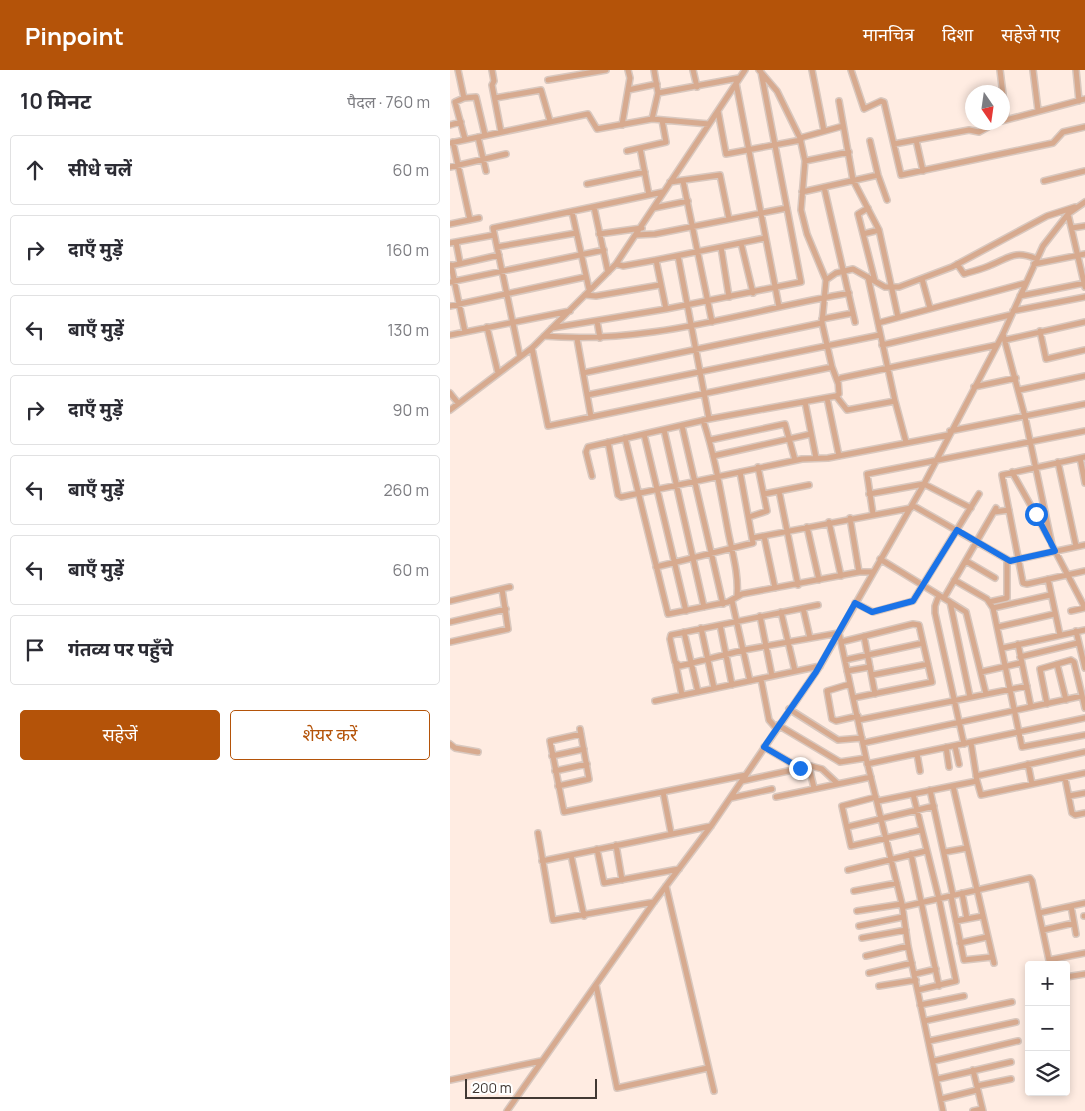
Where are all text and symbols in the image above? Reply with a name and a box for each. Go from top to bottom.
text: Pinpoint [25,19,124,52]
text: मानचित्र [863,22,914,46]
text: दिशा [942,22,973,46]
text: सहेजे गए [1001,22,1060,46]
north arrow [965,85,1010,130]
text: 10 मिनट [20,87,91,115]
text: पैदल · 760 m [347,91,430,113]
icon: ahead [21,156,49,184]
text: सीधे चलें [68,156,132,182]
text: 60 m [393,159,429,181]
icon: right [21,236,49,264]
text: दाएँ मुड़ें [68,236,123,262]
text: 160 m [386,239,429,261]
icon: left [21,316,49,344]
text: बाएँ मुड़ें [68,316,124,342]
text: 130 m [387,319,429,341]
icon: right [21,396,49,424]
text: दाएँ मुड़ें [68,396,123,422]
text: 90 m [393,399,429,421]
icon: left [21,476,49,504]
text: बाएँ मुड़ें [68,476,124,502]
text: 260 m [383,479,429,501]
route start [1025,503,1048,526]
icon: left [21,556,49,584]
text: बाएँ मुड़ें [68,556,124,582]
text: 60 m [393,559,429,581]
icon: arrive [21,636,49,664]
text: गंतव्य पर पहुँचे [68,636,173,662]
button: सहेजें [20,710,220,760]
button: शेयर करें [230,710,430,760]
route end [789,757,812,780]
map controls [1025,961,1070,1096]
button: + [1025,961,1070,1006]
button: − [1025,1006,1070,1051]
button: layers [1025,1051,1070,1096]
scale bar [465,1076,598,1099]
text: 200 m [472,1078,512,1097]

